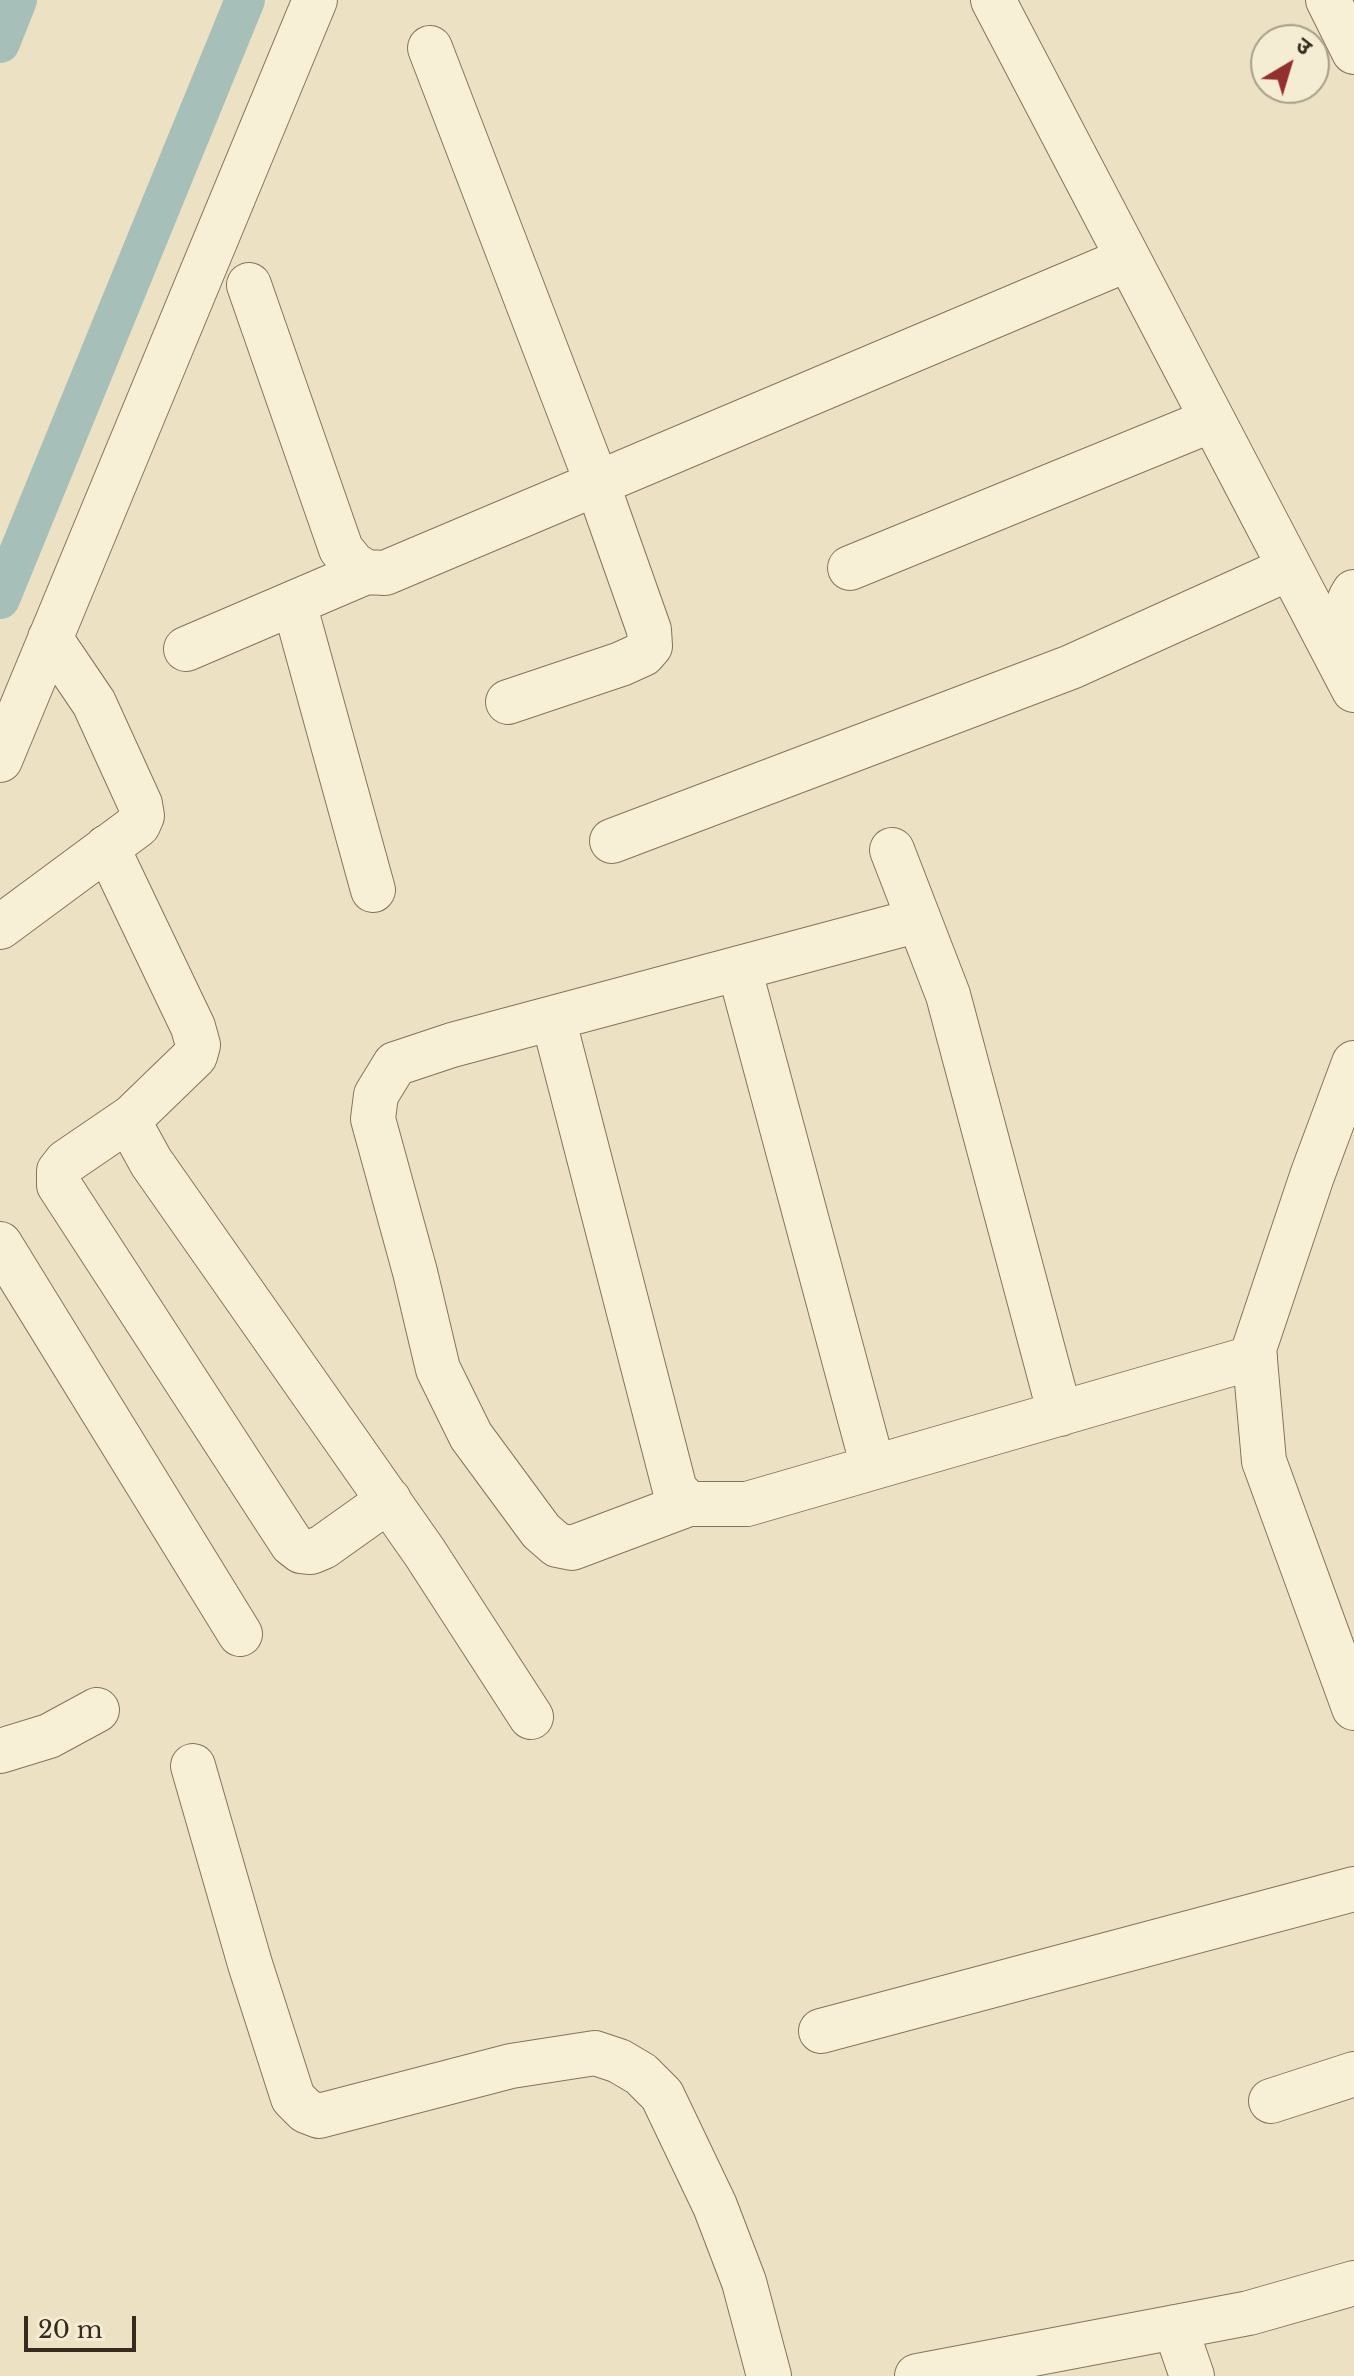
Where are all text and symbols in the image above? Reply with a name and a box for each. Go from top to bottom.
north arrow [1250,24,1330,104]
text: उ [1290,32,1317,61]
scale bar [28,2300,140,2350]
text: 20 m [38,2315,103,2344]

